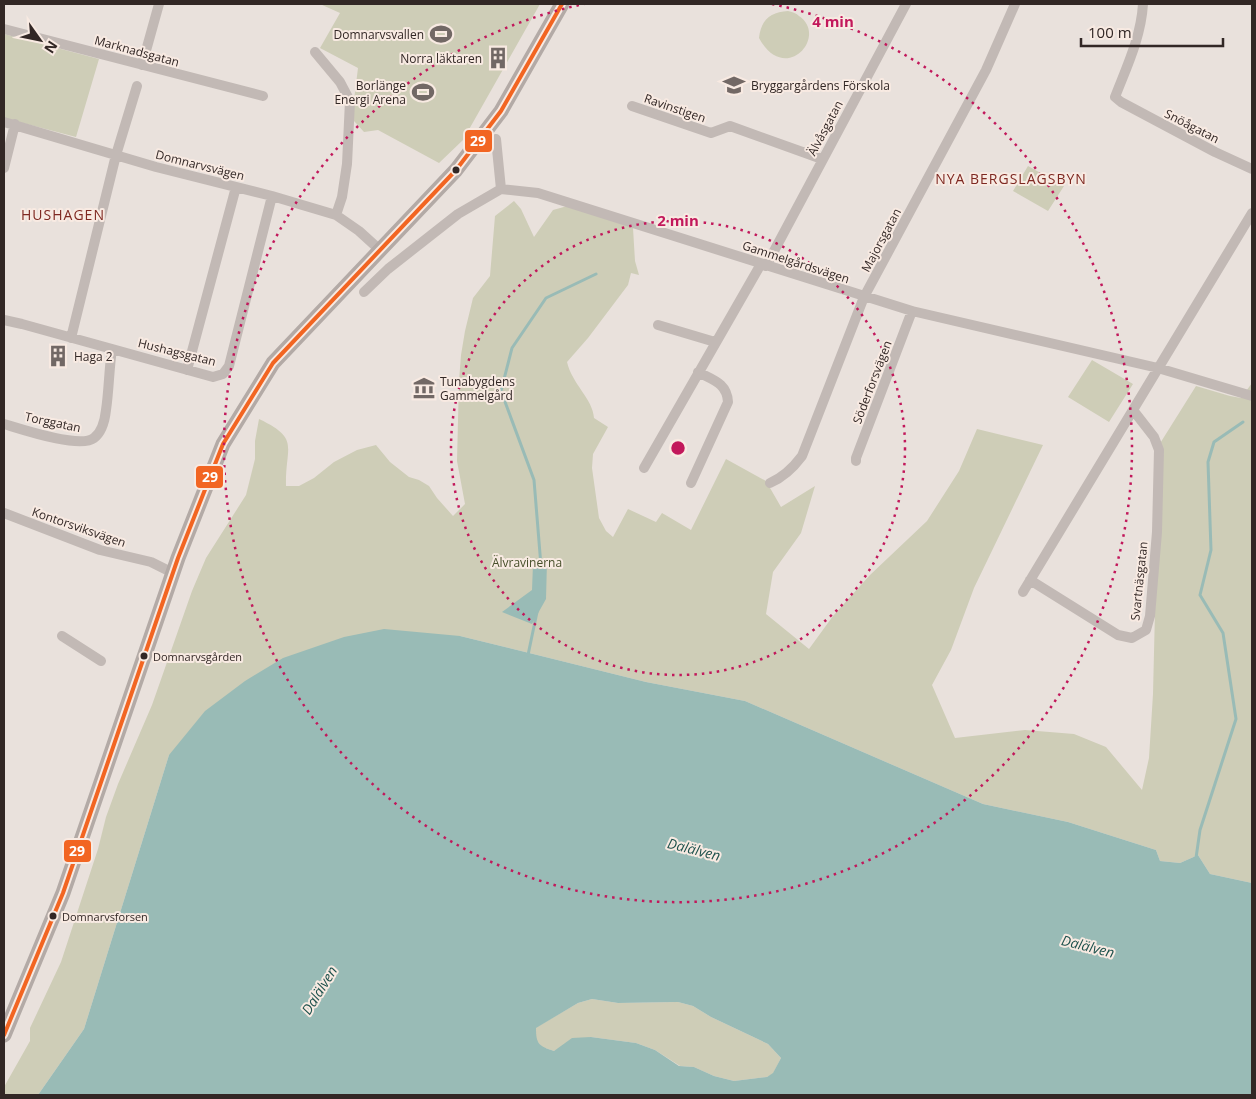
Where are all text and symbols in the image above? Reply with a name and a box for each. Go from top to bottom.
text: 4 min [812,11,854,31]
north arrow [15,15,65,65]
scale bar [1081,15,1224,47]
sports icon: Domnarvsvallen [428,21,454,47]
text: 100 m [1088,22,1132,42]
place label: Domnarvsvallen [334,26,424,43]
street label: Marknadsgatan [93,31,181,71]
text: N [40,37,62,57]
building icon: Norra läktaren [485,45,511,71]
place label: Norra läktaren [400,50,482,67]
school or university icon: Bryggargårdens Förskola [721,72,747,98]
place label: Borlänge Energi Arena [334,77,406,108]
place label: Bryggargårdens Förskola [751,77,890,94]
sports icon: Borlänge Energi Arena [410,79,436,105]
street label: Ravinstigen [642,90,708,126]
street label: Älvåsgatan [803,97,847,159]
street label: Snöågatan [1162,105,1222,147]
line badge: 29 [464,129,493,153]
text: 29 [470,131,486,150]
street label: Domnarvsvägen [154,146,246,184]
unlabelled marker [451,165,461,175]
district label: NYA BERGSLAGSBYN [935,169,1087,188]
district label: HUSHAGEN [21,205,105,224]
street label: Majorsgatan [857,205,905,275]
text: 2 min [657,210,699,230]
street label: Gammelgårdsvägen [740,237,852,287]
street label: Hushagsgatan [136,334,218,370]
street label: Söderforsvägen [848,338,896,426]
building icon: Haga 2 [45,343,71,369]
place label: Haga 2 [74,348,113,365]
place label: Tunabygdens Gammelgård [440,373,515,404]
museum icon: Tunabygdens Gammelgård [411,375,437,401]
street label: Torggatan [23,408,83,436]
centre of rings [669,439,687,457]
line badge: 29 [195,465,224,489]
text: 29 [202,467,218,486]
street label: Kontorsviksvägen [30,503,128,551]
street label: Svartnäsgatan [1126,540,1152,622]
park label: Älvravinerna [492,554,562,571]
place label: Domnarvsgården [153,649,242,664]
marker: Domnarvsgården [139,651,149,661]
water label: Dalälven [666,833,722,865]
line badge: 29 [63,839,92,863]
text: 29 [69,841,85,860]
place label: Domnarvsforsen [62,909,148,924]
marker: Domnarvsforsen [48,911,58,921]
water label: Dalälven [1060,930,1116,962]
water label: Dalälven [297,962,341,1018]

